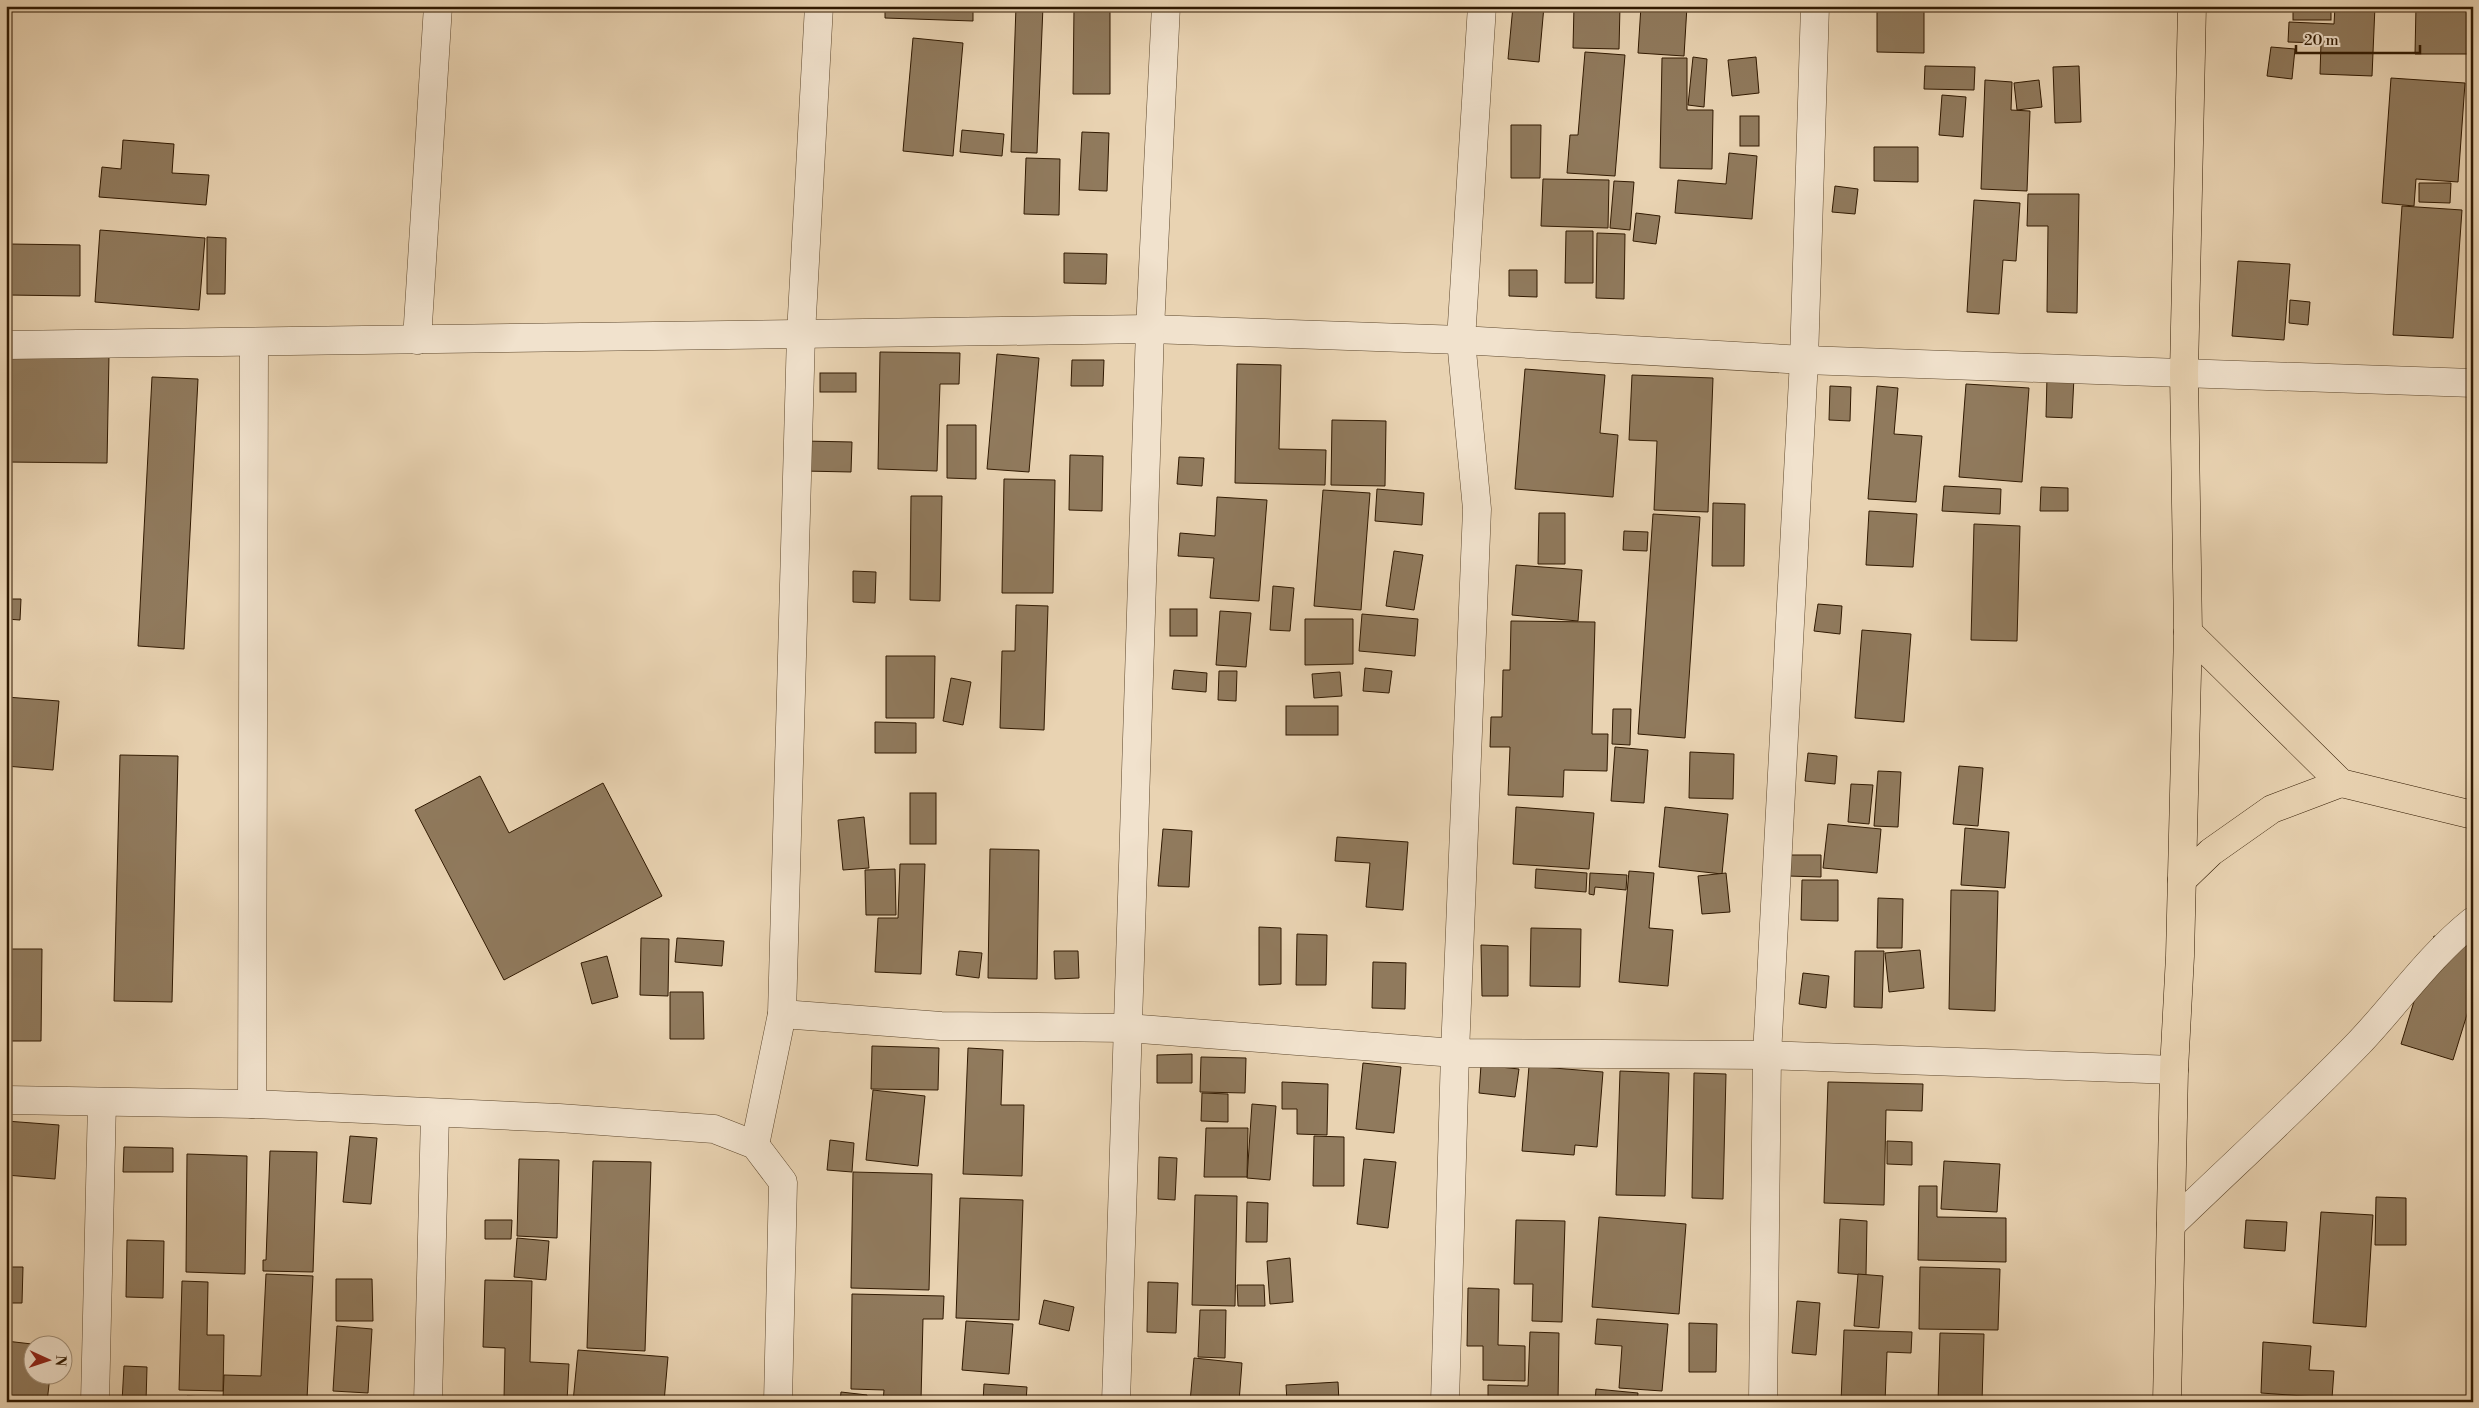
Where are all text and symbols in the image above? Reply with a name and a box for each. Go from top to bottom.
scale bar [2296,22,2420,54]
text: 20 m [2304,31,2339,50]
north arrow [22,1336,72,1386]
text: N [51,1355,69,1367]

